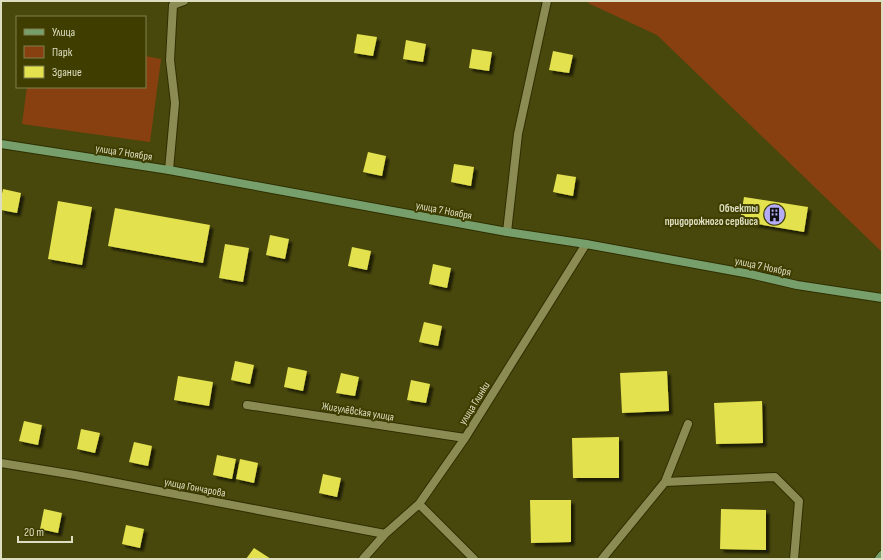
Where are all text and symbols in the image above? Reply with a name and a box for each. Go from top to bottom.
legend [16,16,146,88]
text: Улица [52,25,76,40]
text: Парк [52,45,73,60]
text: Здание [52,65,82,80]
street label: улица 7 Ноября [95,142,153,163]
street label: улица 7 Ноября [415,199,473,222]
building icon: Объекты придорожного сервиса [761,201,787,227]
place label: Объекты придорожного сервиса [665,202,758,228]
street label: улица 7 Ноября [734,254,792,279]
street label: улица Глинки [456,379,493,427]
street label: Жигулёвская улица [321,399,395,424]
street label: улица Гончарова [163,475,227,500]
scale bar [18,518,72,544]
text: 20 m [24,525,44,540]

